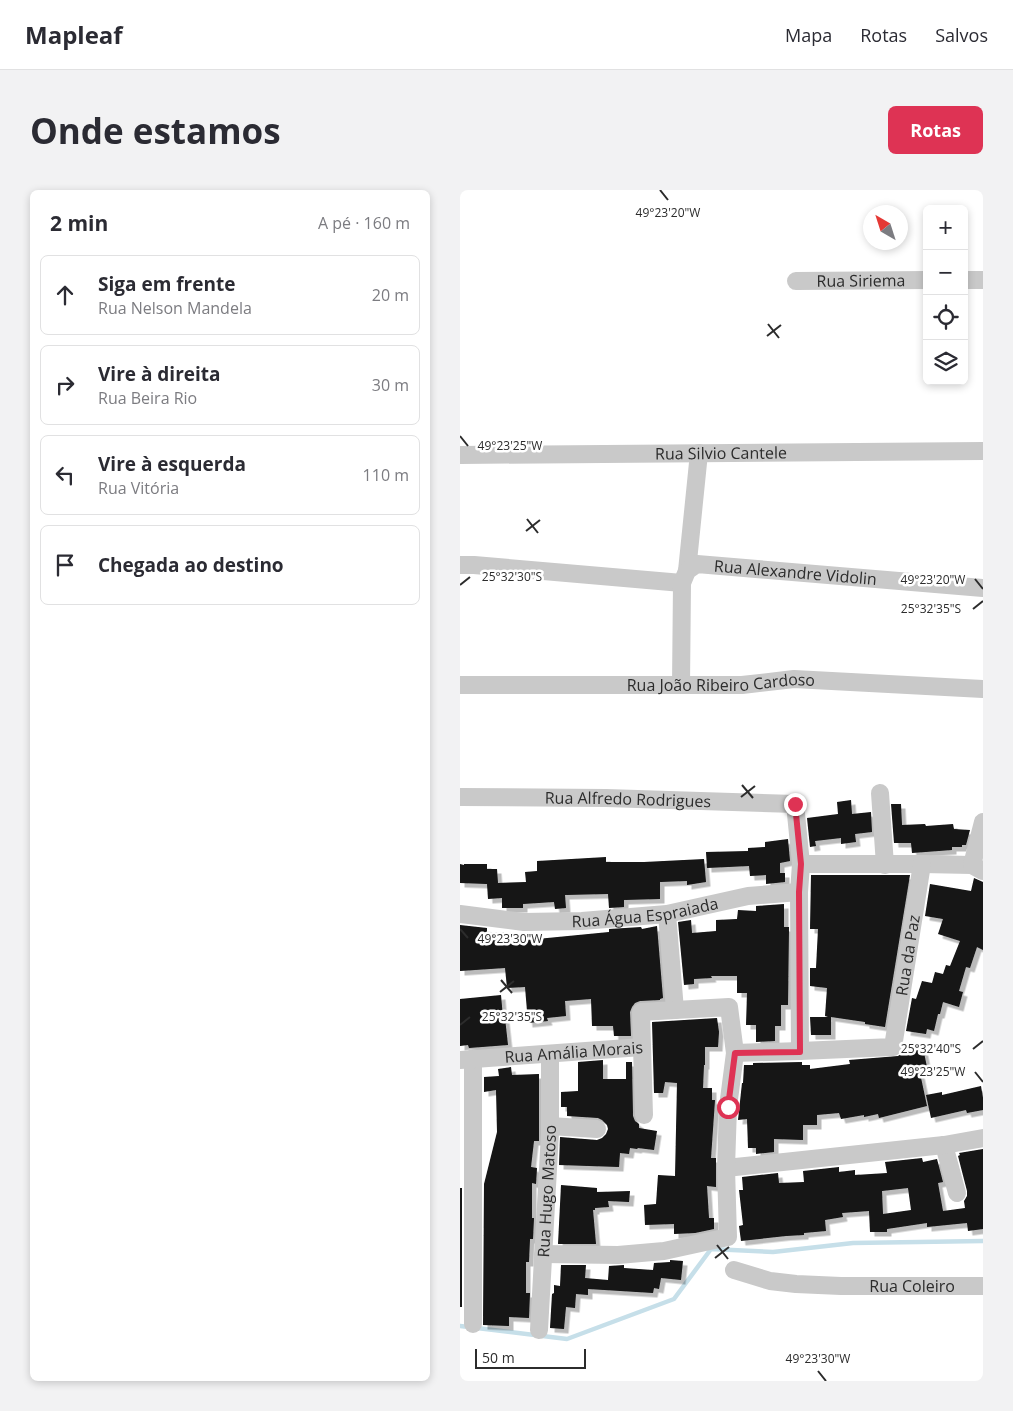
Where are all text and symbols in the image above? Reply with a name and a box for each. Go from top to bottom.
text: Mapleaf [25,18,123,51]
text: Mapa [785,23,832,47]
text: Rotas [860,23,907,47]
text: Salvos [935,23,988,47]
button: Rotas [888,106,983,154]
text: Onde estamos [30,107,281,154]
text: 49°23'20"W [636,204,700,221]
north arrow [863,205,908,250]
map controls [923,205,968,385]
button: + [923,205,968,250]
text: 2 min [50,209,108,237]
text: A pé · 160 m [318,212,410,234]
button: − [923,250,968,295]
street label: Rua Siriema [816,269,906,292]
text: Siga em frente [98,271,235,297]
icon: ahead [51,281,79,309]
text: 20 m [372,284,409,306]
button: locate [923,295,968,340]
text: Rua Nelson Mandela [98,297,252,319]
button: layers [923,340,968,385]
text: Vire à direita [98,361,221,387]
icon: right [51,371,79,399]
text: 30 m [372,374,409,396]
text: Rua Beira Rio [98,387,197,409]
text: 49°23'25"W [478,437,542,454]
street label: Rua Silvio Cantele [655,441,787,465]
text: Vire à esquerda [98,451,246,477]
icon: left [51,461,79,489]
text: 110 m [363,464,409,486]
text: Rua Vitória [98,477,179,499]
icon: arrive [51,551,79,579]
text: Chegada ao destino [98,552,284,578]
street label: Rua Alexandre Vidolin [713,554,878,590]
text: 25°32'30"S [482,568,542,585]
text: 49°23'20"W [901,571,965,588]
text: 25°32'35"S [901,600,961,617]
street label: Rua João Ribeiro Cardoso [627,668,816,696]
street label: Rua Alfredo Rodrigues [545,787,711,812]
route end [784,793,807,816]
street label: Rua Água Espraiada [571,892,720,932]
street label: Rua da Paz [890,913,925,997]
text: 49°23'30"W [478,930,542,947]
text: 25°32'35"S [482,1008,542,1025]
street label: Rua Amália Morais [504,1036,644,1068]
text: 25°32'40"S [901,1040,961,1057]
text: 49°23'25"W [901,1063,965,1080]
route start [717,1096,740,1119]
street label: Rua Hugo Matoso [532,1125,561,1258]
street label: Rua Coleiro [869,1275,955,1297]
scale bar [475,1346,586,1369]
text: 50 m [482,1348,515,1367]
text: 49°23'30"W [786,1350,850,1367]

